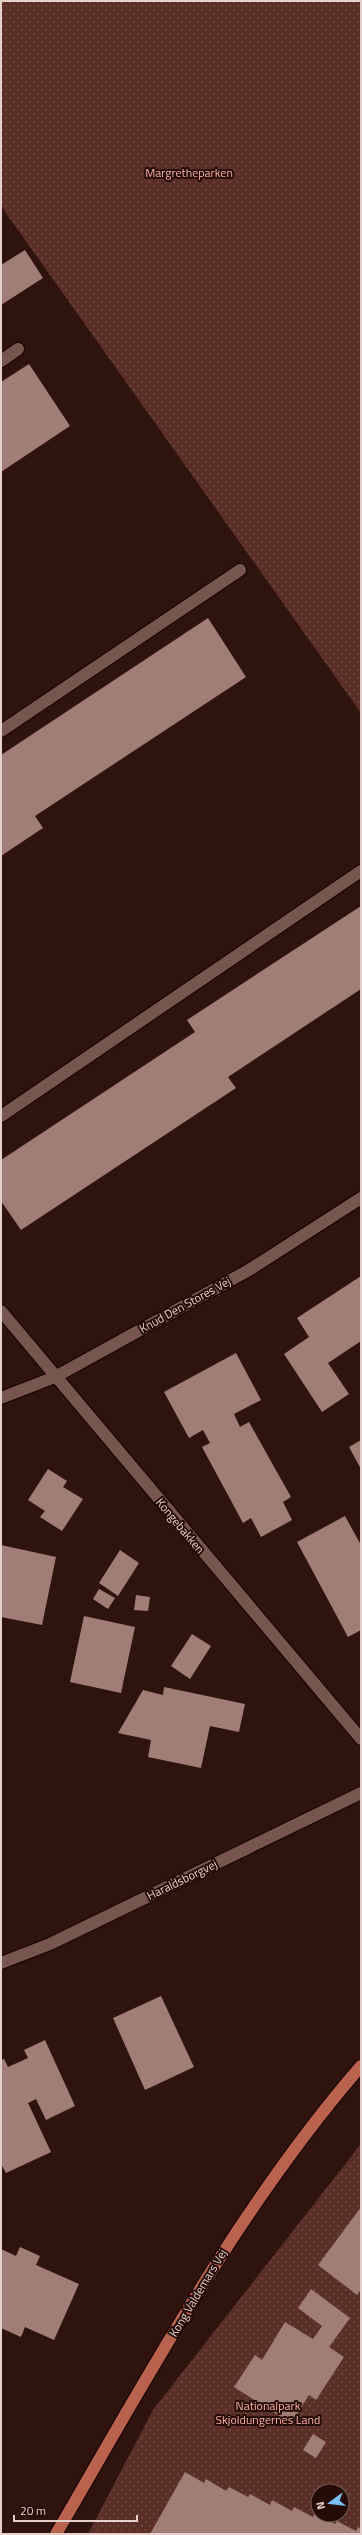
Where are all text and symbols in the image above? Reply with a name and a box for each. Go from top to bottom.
park label: Margretheparken [145,163,233,182]
street label: Knud Den Stores Vej [136,1272,234,1338]
street label: Kongebakken [151,1494,209,1558]
street label: Haraldsborgvej [143,1854,220,1905]
street label: Kong Valdemars Vej [164,2245,231,2340]
park label: Nationalpark Skjoldungernes Land [216,2396,320,2429]
north arrow [310,2483,350,2523]
scale bar [14,2497,137,2523]
text: N [312,2500,329,2511]
text: 20 m [20,2501,46,2520]

